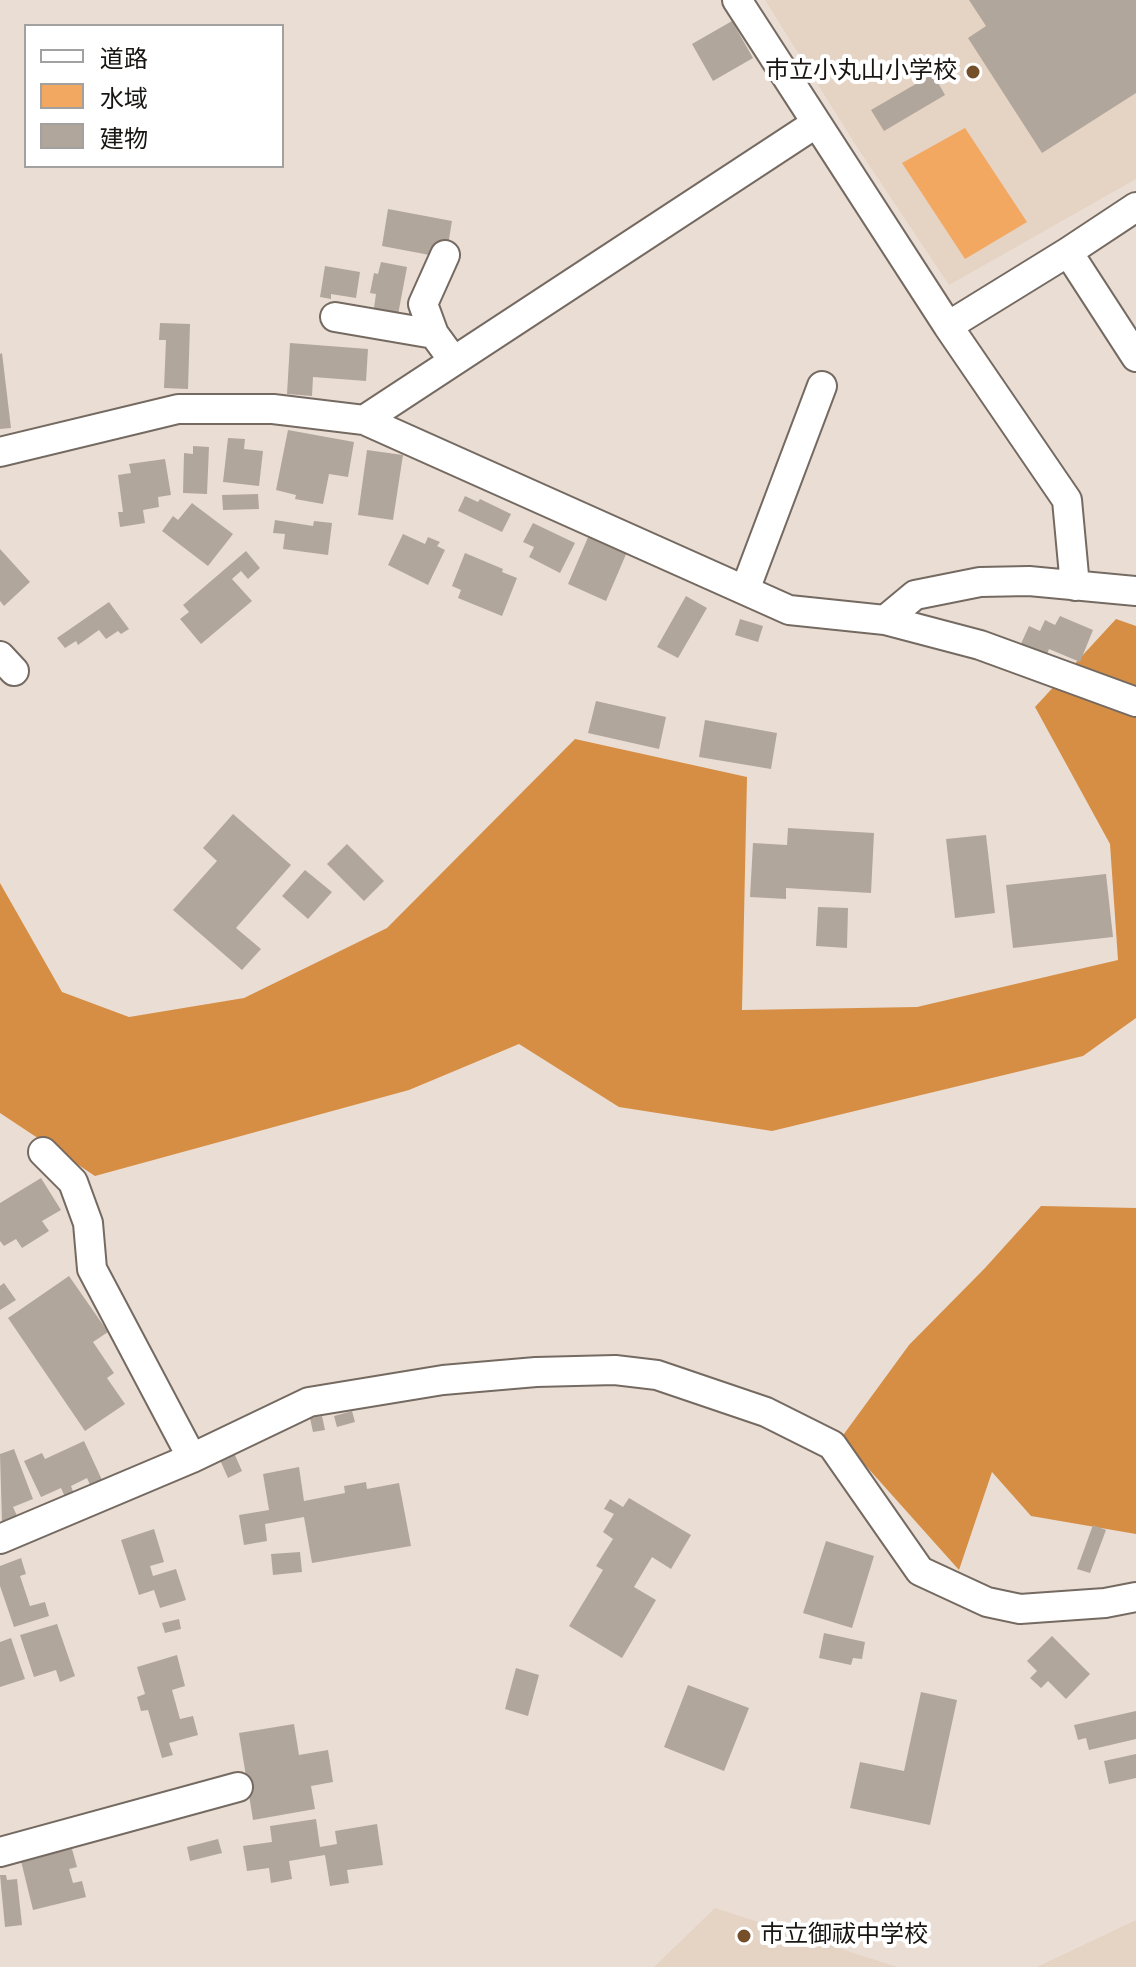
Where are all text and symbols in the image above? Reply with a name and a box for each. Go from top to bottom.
legend [24,24,284,168]
text: 道路 [100,45,148,73]
place label: 市立小丸山小学校 [765,58,957,86]
marker: 市立小丸山小学校 [964,63,982,81]
text: 水域 [100,85,148,113]
text: 建物 [100,125,148,153]
place label: 市立御祓中学校 [760,1922,928,1950]
marker: 市立御祓中学校 [735,1927,753,1945]

